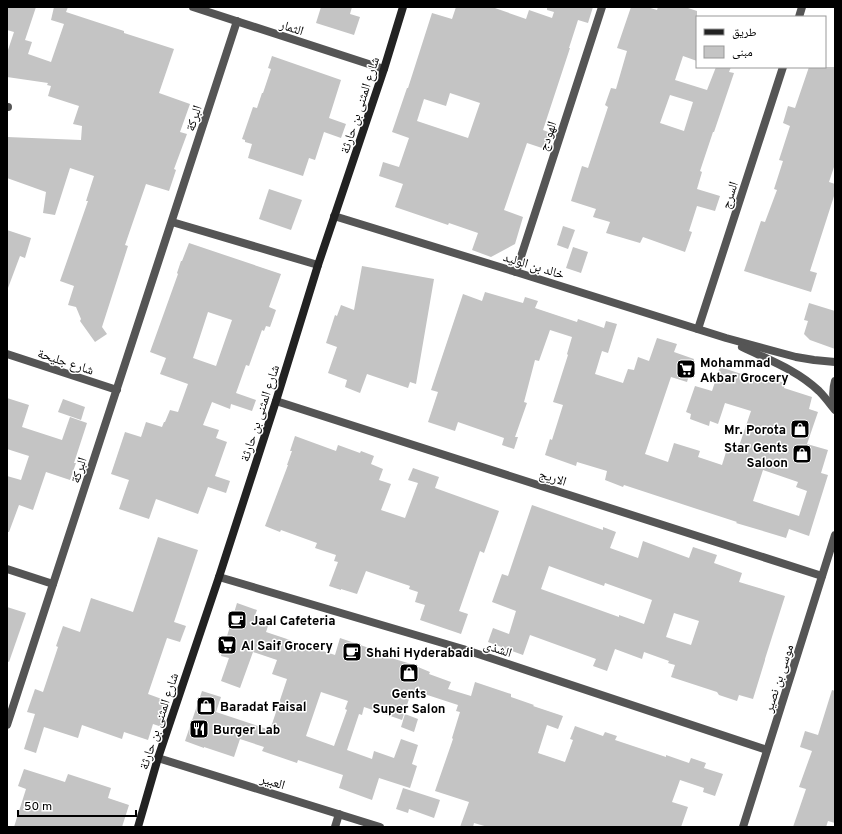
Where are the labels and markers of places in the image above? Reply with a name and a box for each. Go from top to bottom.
place label: Mohammad Akbar Grocery [700,356,789,387]
supermarket icon: Mohammad Akbar Grocery [675,358,697,380]
shop icon: Mr. Porota [789,418,811,440]
place label: Mr. Porota [724,423,786,439]
place label: Star Gents Saloon [724,441,788,472]
shop icon: Star Gents Saloon [791,443,813,465]
cafe icon: Jaal Cafeteria [226,609,248,631]
place label: Jaal Cafeteria [251,614,336,630]
supermarket icon: Al Saif Grocery [216,634,238,656]
place label: Al Saif Grocery [241,639,333,655]
cafe icon: Shahi Hyderabadi [341,641,363,663]
place label: Shahi Hyderabadi [366,646,473,662]
shop icon: Gents Super Salon [398,662,420,684]
place label: Gents Super Salon [372,687,446,718]
shop icon: Baradat Faisal [195,695,217,717]
place label: Baradat Faisal [220,700,306,716]
restaurant icon: Burger Lab [188,718,210,740]
place label: Burger Lab [213,723,280,739]

